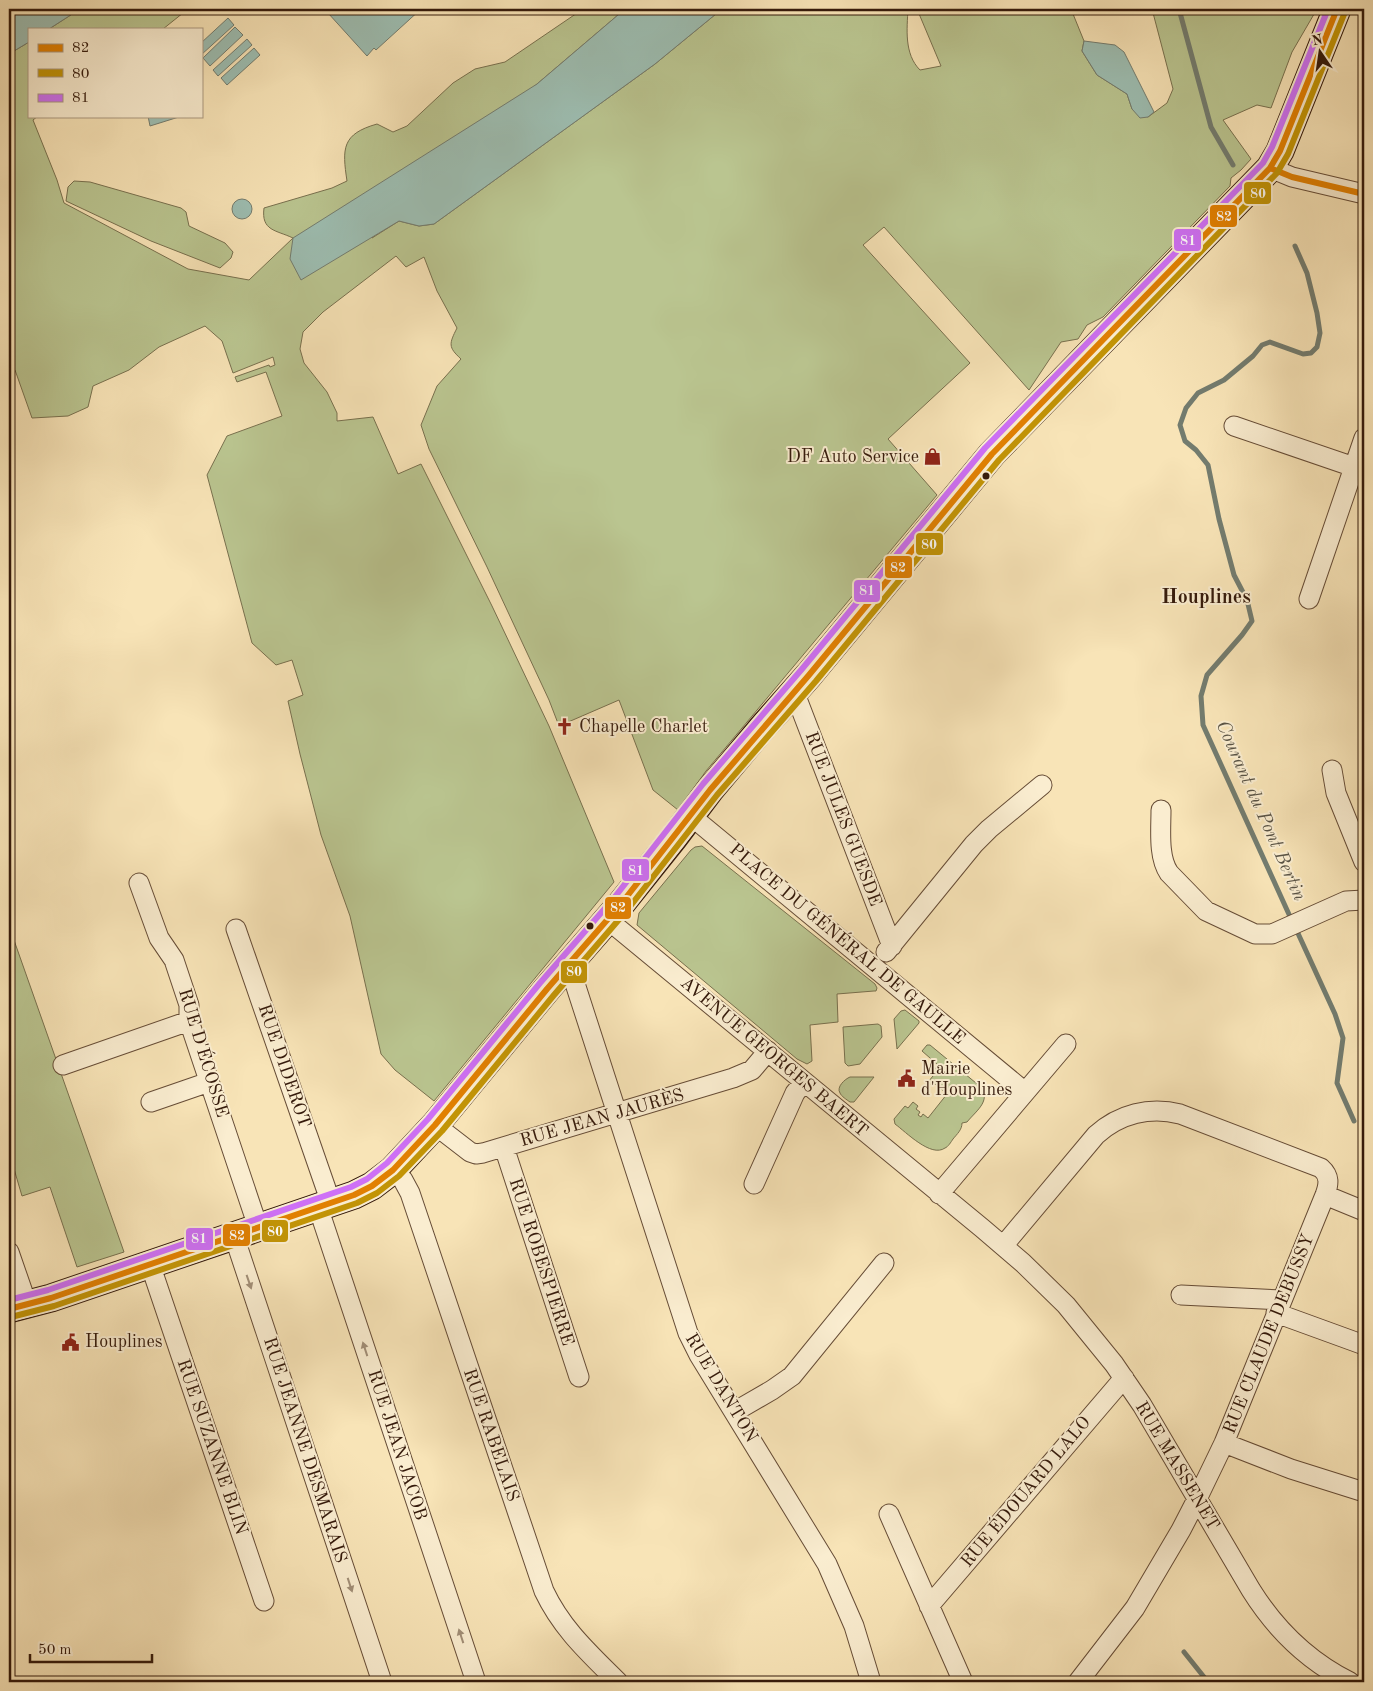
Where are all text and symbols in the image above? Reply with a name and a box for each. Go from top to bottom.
legend [28,28,202,118]
north arrow [1296,28,1346,78]
text: N [1311,32,1324,48]
text: 82 [72,41,89,56]
text: 80 [72,67,89,82]
text: 81 [72,91,89,106]
line badge: 80 [1243,181,1272,205]
text: 80 [1250,187,1266,201]
line badge: 82 [1209,204,1238,228]
text: 82 [1216,210,1232,224]
line badge: 81 [1173,228,1202,252]
text: 81 [1180,234,1196,248]
shop icon: DF Auto Service [923,447,943,467]
place label: DF Auto Service [787,448,919,466]
unlabelled marker [981,471,991,481]
line badge: 80 [915,532,944,556]
text: 80 [921,538,937,552]
line badge: 82 [884,555,913,579]
text: 82 [890,561,906,575]
line badge: 81 [853,579,881,603]
text: 81 [859,584,875,598]
district label: Houplines [1161,588,1251,608]
church icon: Chapelle Charlet [555,717,575,737]
place label: Chapelle Charlet [579,718,708,736]
water label: Courant du Pont Bertin [1212,718,1308,904]
street label: RUE JULES GUESDE [801,729,885,909]
street label: PLACE DU GÉNÉRAL DE GAULLE [726,837,971,1048]
line badge: 81 [621,858,650,882]
text: 81 [628,864,644,878]
line badge: 82 [604,896,632,920]
text: 82 [610,901,626,915]
unlabelled marker [585,921,595,931]
line badge: 80 [560,960,588,984]
text: 80 [566,965,582,979]
street label: AVENUE GEORGES BAERT [677,973,871,1141]
street label: RUE D'ÉCOSSE [175,985,235,1120]
street label: RUE DIDEROT [254,1002,314,1130]
place label: Mairie d'Houplines [921,1060,1012,1099]
public building icon: Mairie d'Houplines [897,1069,917,1089]
street label: RUE JEAN JAURÈS [517,1082,686,1150]
street label: RUE ROBESPIERRE [505,1176,577,1348]
line badge: 80 [261,1219,289,1243]
line badge: 82 [222,1223,251,1247]
text: 80 [267,1225,283,1239]
line badge: 81 [185,1227,214,1251]
text: 82 [229,1229,245,1243]
text: 81 [191,1232,207,1246]
street label: RUE CLAUDE DEBUSSY [1221,1232,1317,1436]
one-way arrow [245,1275,253,1290]
street label: RUE DANTON [681,1330,761,1446]
public building icon: Houplines [61,1332,81,1352]
place label: Houplines [85,1333,163,1351]
street label: RUE JEANNE DESMARAIS [260,1335,350,1565]
one-way arrow [361,1341,369,1356]
street label: RUE SUZANNE BLIN [173,1357,251,1537]
street label: RUE RABELAIS [460,1366,522,1504]
street label: RUE JEAN JACOB [364,1368,430,1522]
street label: RUE MASSENET [1132,1399,1222,1533]
street label: RUE ÉDOUARD LALO [955,1411,1094,1571]
one-way arrow [347,1578,355,1593]
one-way arrow [456,1628,464,1643]
scale bar [30,1631,152,1663]
text: 50 m [38,1643,72,1658]

